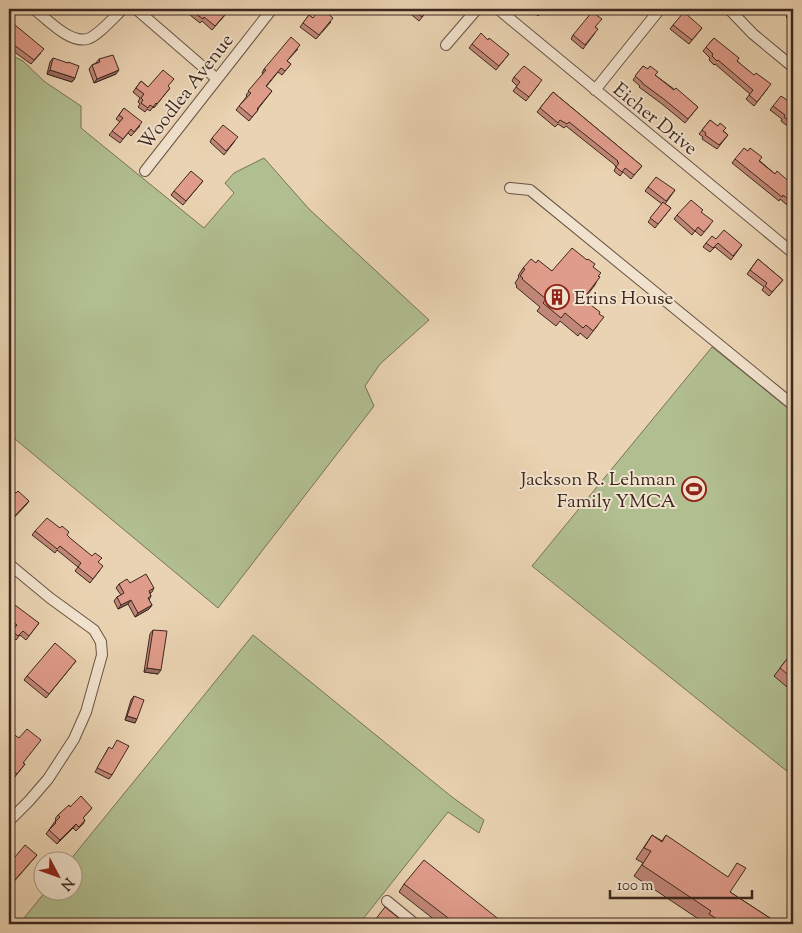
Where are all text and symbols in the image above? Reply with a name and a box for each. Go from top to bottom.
street label: Woodlea Avenue [133,29,241,156]
street label: Eicher Drive [606,77,703,163]
building icon: Erins House [544,284,570,310]
place label: Erins House [574,286,674,313]
place label: Jackson R. Lehman Family YMCA [519,467,677,516]
sports icon: Jackson R. Lehman Family YMCA [681,476,707,502]
north arrow [32,850,82,900]
scale bar [610,868,752,900]
text: N [55,872,78,894]
text: 100 m [617,876,654,897]

